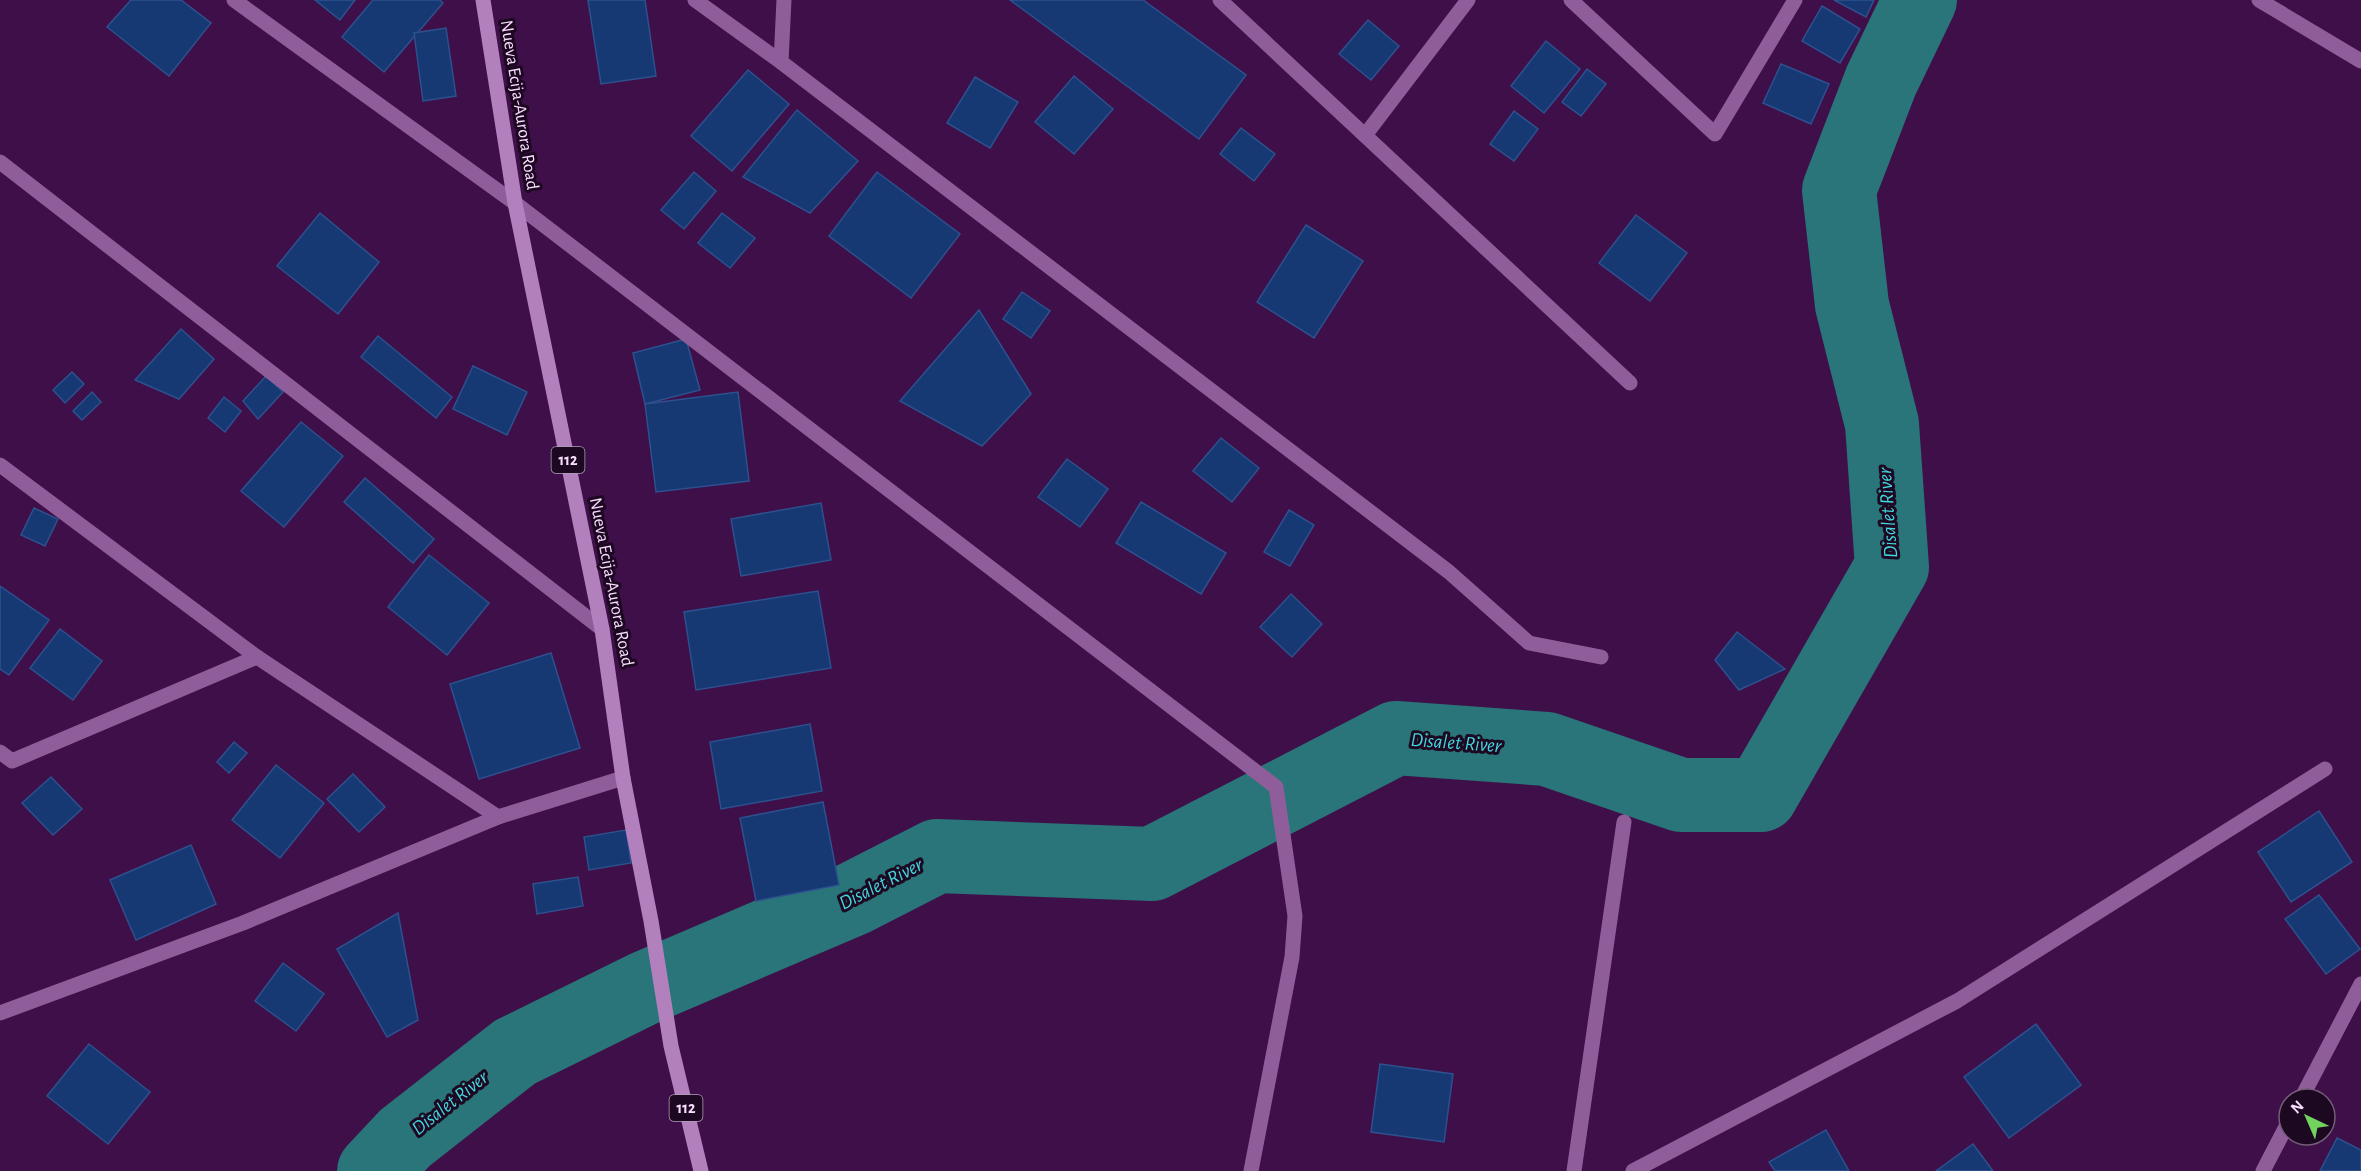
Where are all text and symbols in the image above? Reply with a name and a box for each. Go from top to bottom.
street label: Nueva Ecija-Aurora Road [497,19,541,191]
road number: 112 [552,447,584,473]
water label: Disalet River [1875,467,1901,559]
street label: Nueva Ecija-Aurora Road [586,496,636,668]
water label: Disalet River [1410,730,1502,756]
water label: Disalet River [836,854,926,914]
water label: Disalet River [408,1067,492,1139]
north arrow [2277,1087,2337,1147]
road number: 112 [670,1095,702,1121]
text: N [2288,1097,2307,1117]

